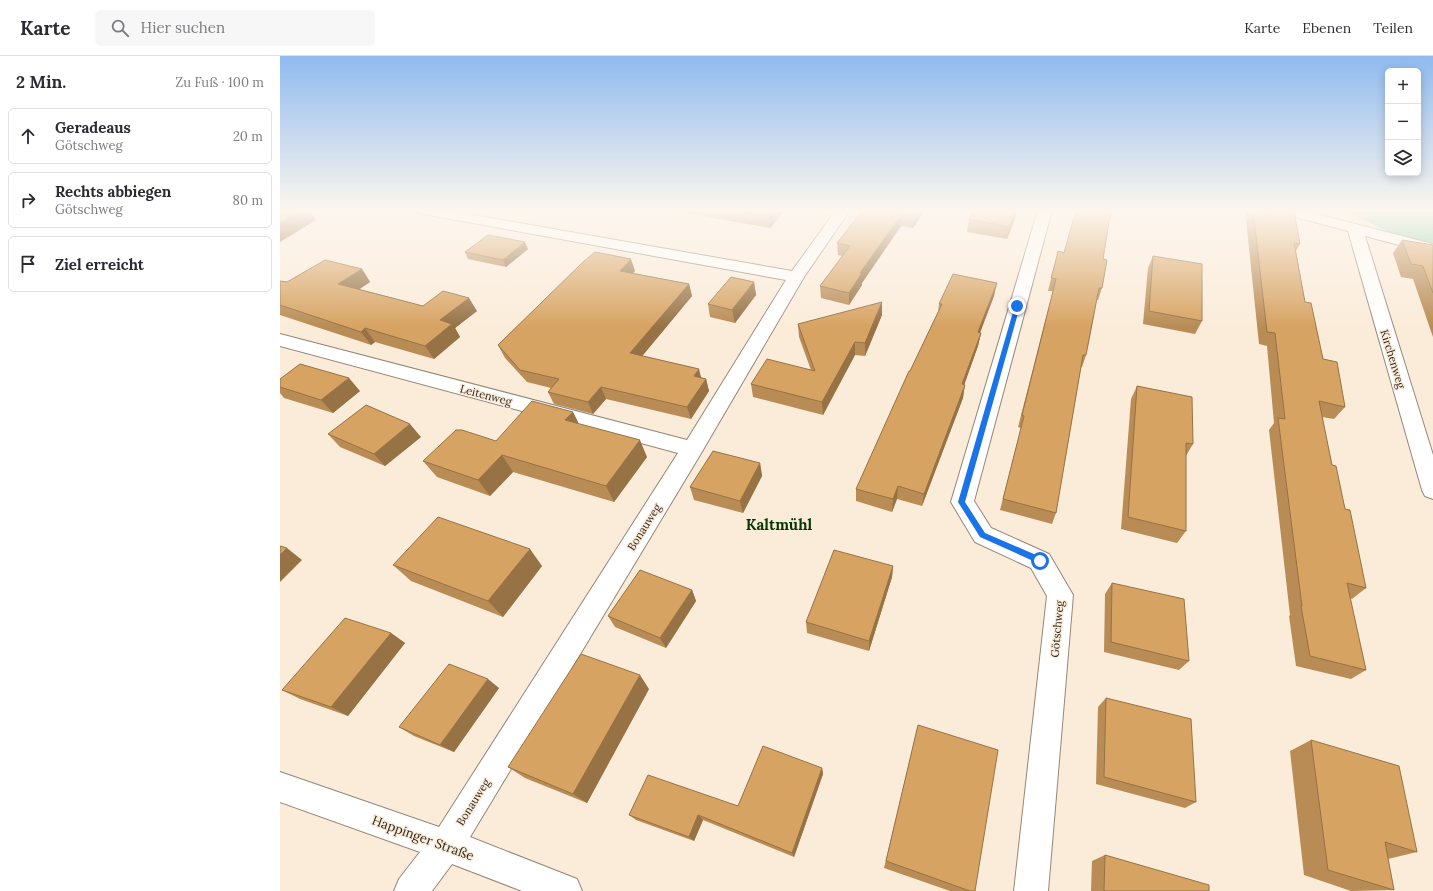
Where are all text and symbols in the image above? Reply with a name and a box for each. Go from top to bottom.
search box [95,10,375,46]
text: Karte [20,16,71,40]
icon: search [109,17,131,39]
text: Hier suchen [141,18,225,37]
text: Karte [1244,19,1280,37]
text: Ebenen [1302,19,1351,37]
text: Teilen [1373,19,1413,37]
map controls [1385,68,1421,176]
button: + [1385,68,1421,104]
text: 2 Min. [16,71,66,93]
text: Zu Fuß · 100 m [175,74,264,91]
button: − [1385,104,1421,140]
text: Geradeaus [55,118,131,137]
icon: ahead [17,125,39,147]
text: 20 m [233,128,263,145]
text: Götschweg [55,137,123,154]
button: layers [1385,140,1421,176]
text: Rechts abbiegen [55,182,171,201]
icon: right [17,189,39,211]
text: 80 m [233,192,263,209]
text: Götschweg [55,201,123,218]
icon: arrive [17,253,39,275]
text: Ziel erreicht [55,255,144,274]
route end [1008,297,1026,315]
street label: Kirchenweg [1377,328,1409,391]
street label: Leitenweg [459,381,514,409]
street label: Bonauweg [624,500,664,553]
district label: Kaltmühl [746,515,812,534]
route start [1031,552,1049,570]
street label: Götschweg [1048,599,1067,658]
street label: Bonauweg [453,775,493,828]
street label: Happinger Straße [370,812,476,864]

